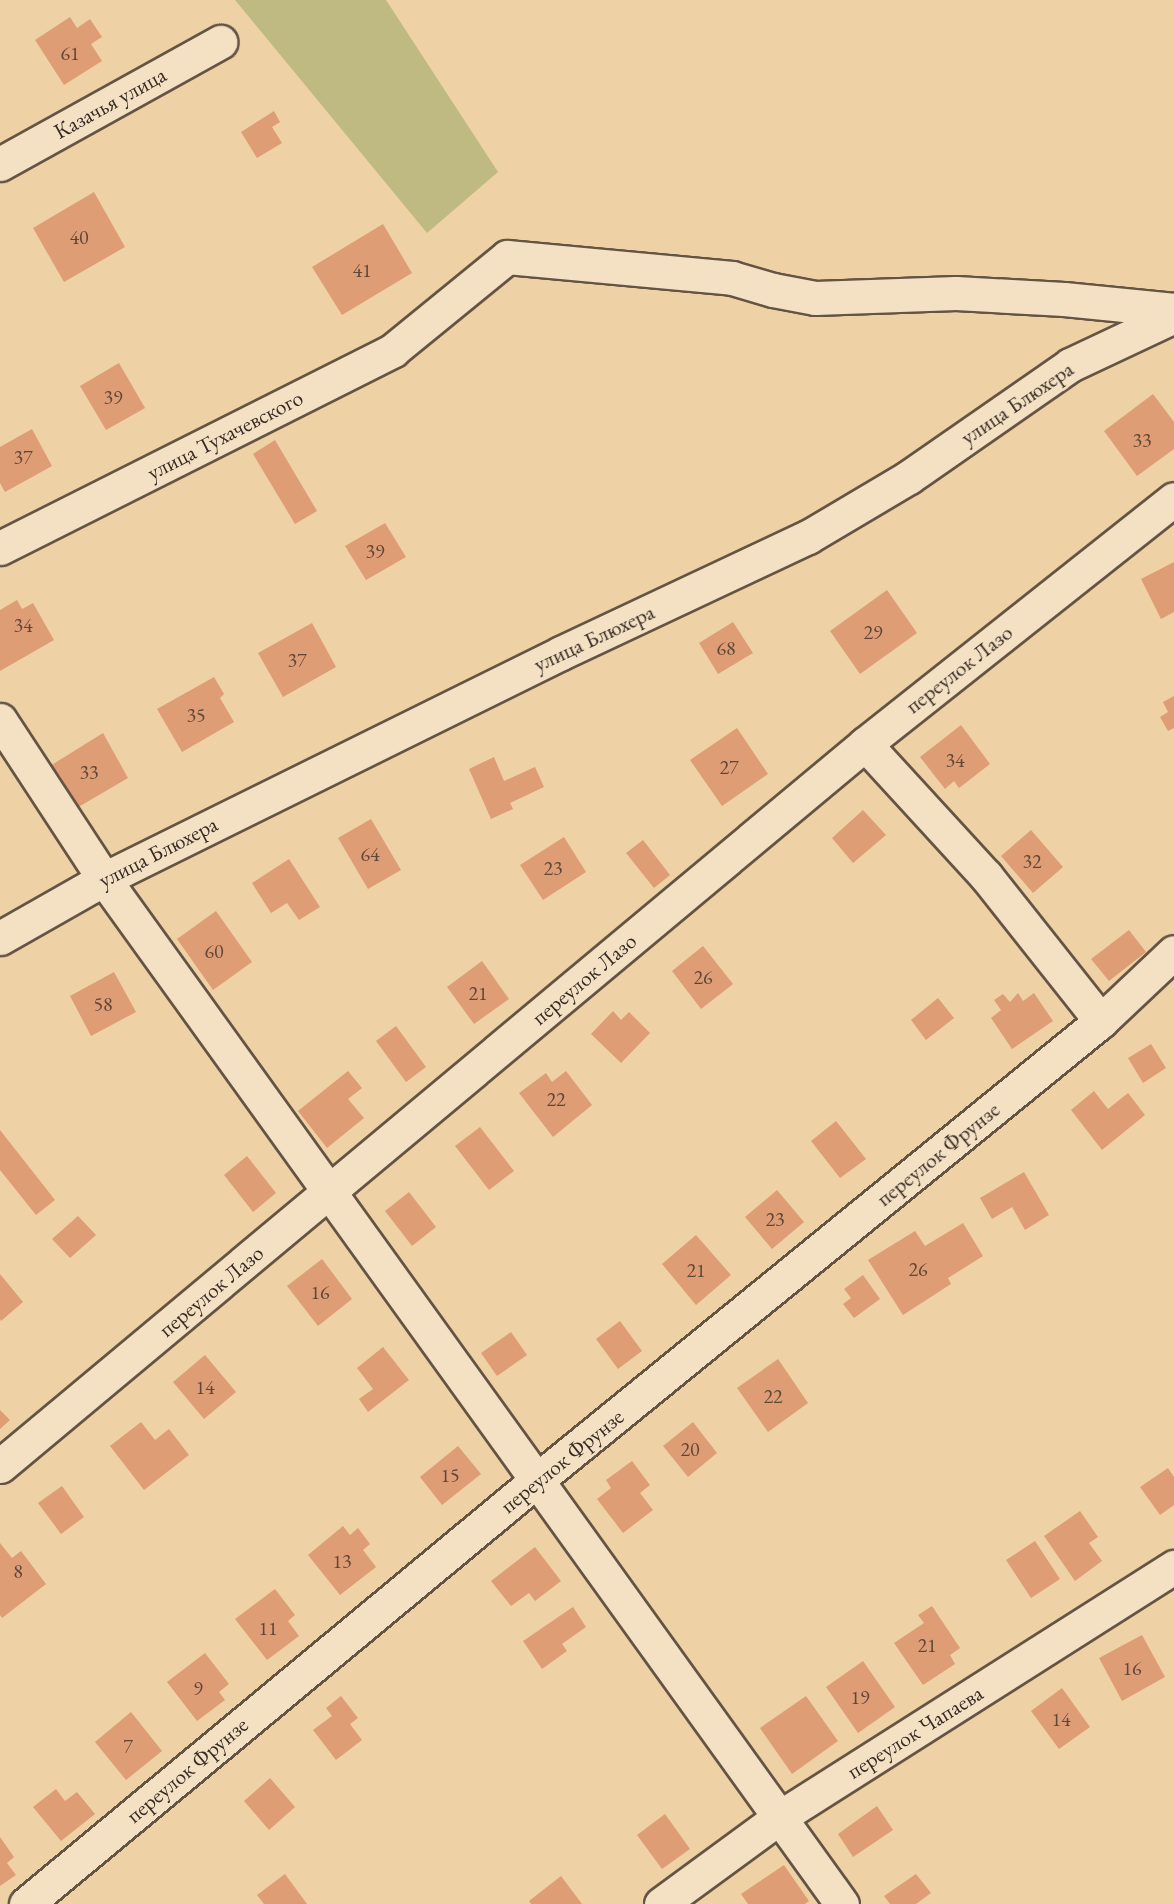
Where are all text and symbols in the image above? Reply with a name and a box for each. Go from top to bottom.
house number: 61 [60,41,80,65]
street label: Казачья улица [49,61,171,145]
house number: 40 [69,225,89,249]
house number: 41 [352,258,372,282]
street label: улица Блюхера [956,356,1078,450]
street label: улица Тухачевского [143,384,307,486]
house number: 39 [103,385,123,409]
house number: 33 [1132,428,1152,452]
house number: 37 [13,445,33,469]
house number: 39 [365,539,385,563]
street label: улица Блюхера [529,599,659,677]
house number: 34 [13,613,33,637]
street label: переулок Лазо [900,619,1018,719]
house number: 29 [863,620,883,644]
house number: 68 [716,636,736,660]
house number: 37 [287,648,307,672]
house number: 35 [186,703,206,727]
house number: 34 [945,748,965,772]
house number: 27 [719,755,739,779]
house number: 33 [79,760,99,784]
street label: улица Блюхера [94,811,222,893]
house number: 64 [360,842,380,866]
house number: 32 [1022,849,1042,873]
house number: 23 [543,856,563,880]
street label: переулок Лазо [526,928,642,1030]
house number: 60 [204,939,224,963]
house number: 26 [693,965,713,989]
house number: 21 [468,981,488,1005]
house number: 58 [93,992,113,1016]
house number: 22 [546,1087,566,1111]
street label: переулок Фрунзе [871,1096,1005,1212]
house number: 23 [765,1207,785,1231]
street label: переулок Лазо [153,1240,269,1342]
house number: 26 [908,1257,928,1281]
house number: 21 [686,1258,706,1282]
house number: 16 [310,1280,330,1304]
house number: 14 [195,1375,215,1399]
house number: 22 [763,1384,783,1408]
street label: переулок Фрунзе [495,1403,629,1519]
house number: 20 [680,1437,700,1461]
house number: 15 [440,1463,460,1487]
house number: 13 [332,1549,352,1573]
house number: 8 [13,1559,23,1583]
house number: 11 [258,1616,278,1640]
house number: 21 [917,1633,937,1657]
house number: 16 [1122,1656,1142,1680]
house number: 9 [193,1676,203,1700]
street label: переулок Чапаева [842,1680,988,1784]
house number: 19 [850,1685,870,1709]
house number: 14 [1051,1707,1071,1731]
street label: переулок Фрунзе [121,1711,253,1829]
house number: 7 [123,1734,133,1758]

